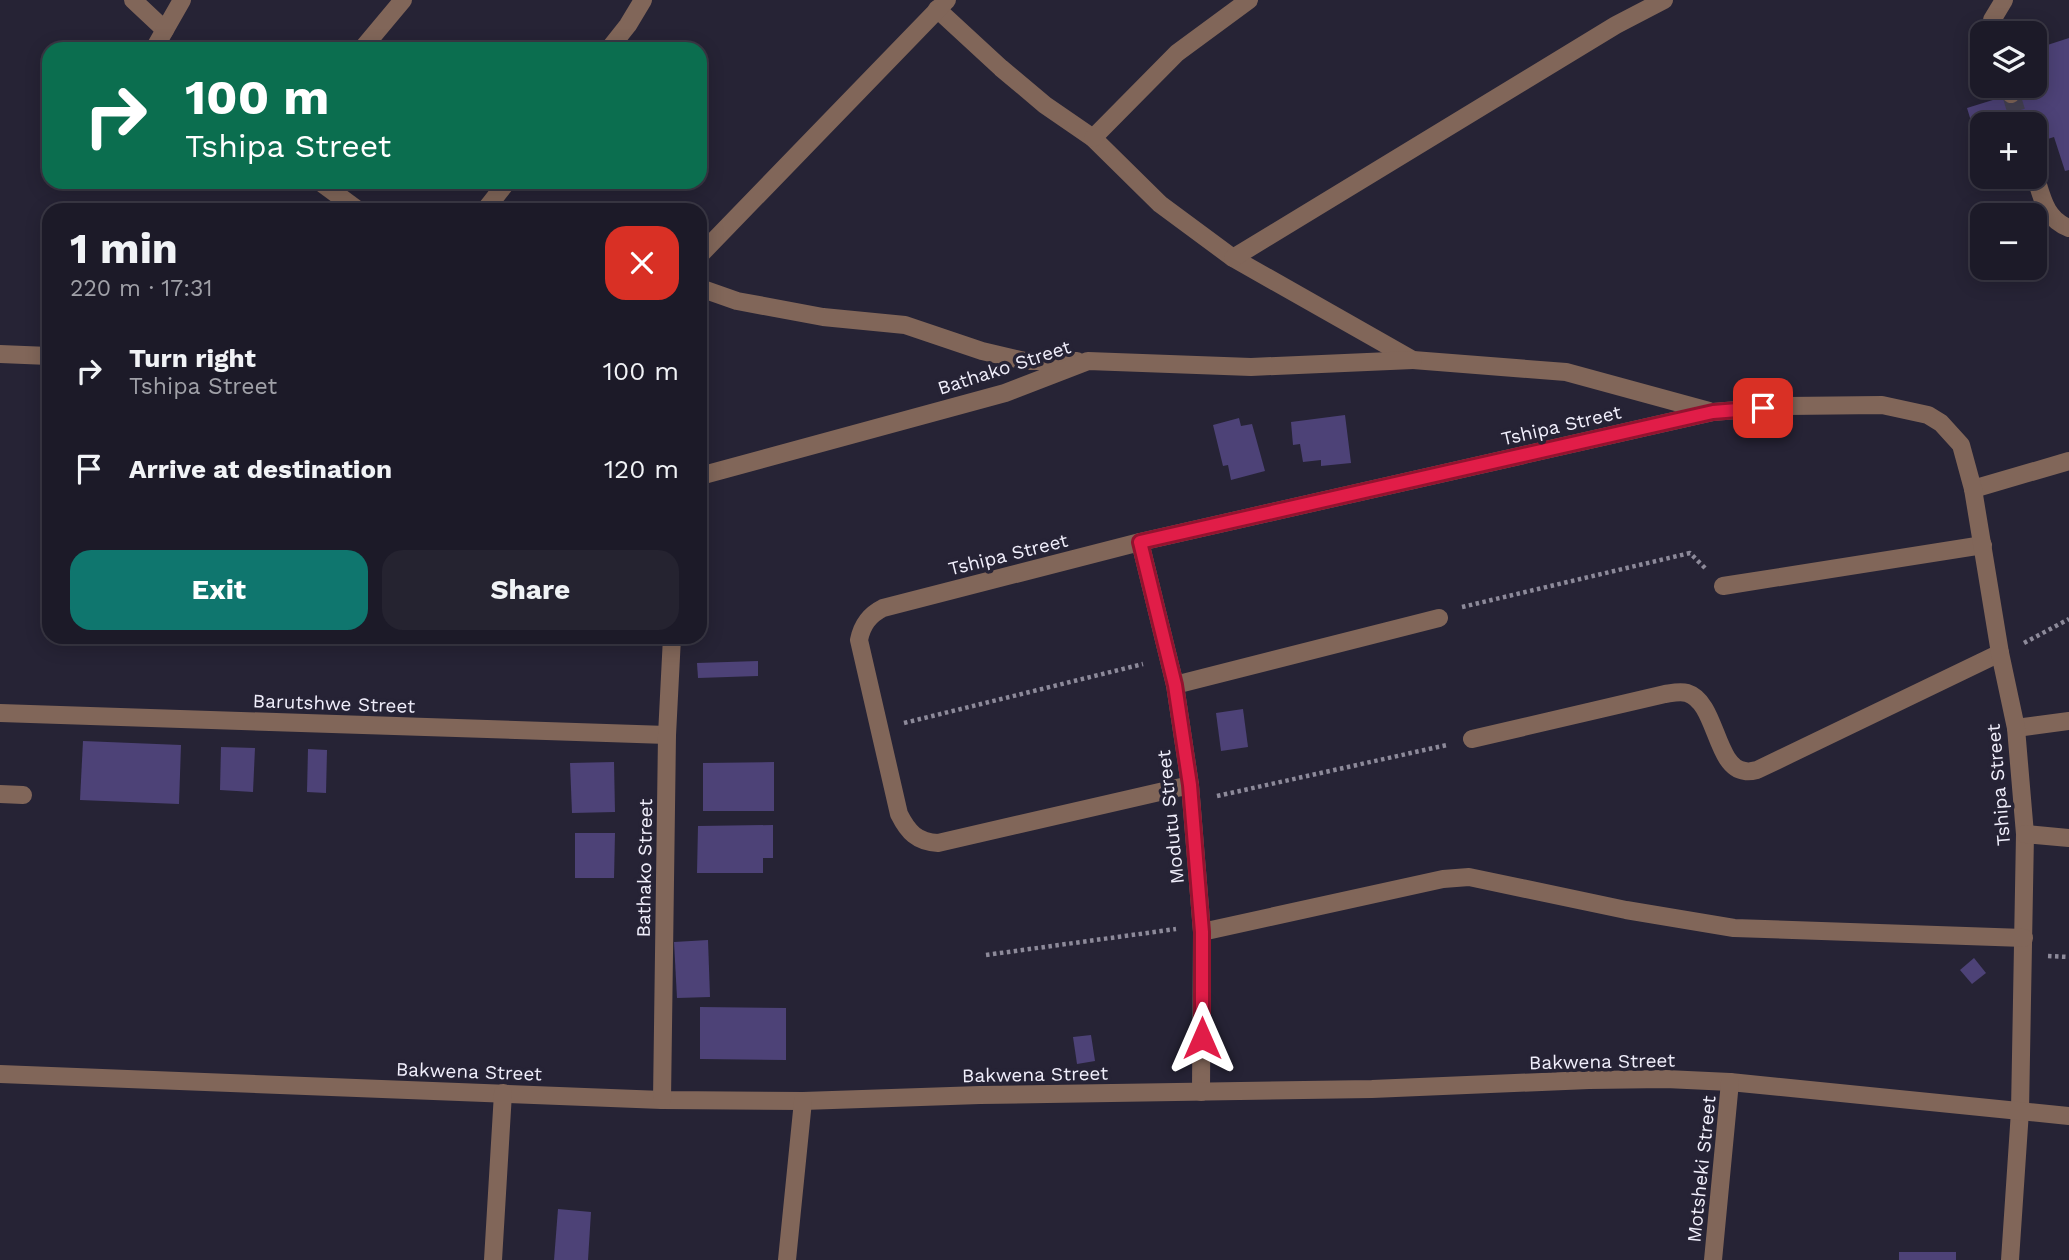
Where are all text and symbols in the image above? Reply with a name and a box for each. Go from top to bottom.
map controls [1970,21,2047,280]
button: layers [1970,21,2047,98]
text: 100 m [185,68,329,126]
icon: right [70,70,161,161]
button: + [1970,112,2047,189]
text: Tshipa Street [185,127,391,165]
button: − [1970,203,2047,280]
text: 1 min [70,224,178,273]
button: close [605,226,679,300]
text: 220 m · 17:31 [70,275,212,302]
street label: Bathako Street [935,335,1074,400]
text: Turn right [129,343,256,373]
icon: right [70,352,108,390]
text: 100 m [603,356,679,386]
text: Tshipa Street [129,373,277,400]
pin [1733,378,1793,438]
icon: arrive [1744,389,1782,427]
street label: Tshipa Street [1499,401,1623,450]
icon: arrive [70,450,108,488]
text: Arrive at destination [129,454,392,484]
text: 120 m [604,454,679,484]
street label: Tshipa Street [946,529,1070,580]
button: Exit [70,550,368,630]
button: Share [382,550,679,630]
street label: Barutshwe Street [252,689,416,718]
street label: Tshipa Street [1982,723,2015,847]
street label: Modutu Street [1152,749,1189,885]
street label: Bathako Street [632,798,657,938]
position arrow [1165,1001,1239,1075]
street label: Bakwena Street [1529,1049,1675,1074]
street label: Bakwena Street [396,1057,542,1086]
street label: Bakwena Street [962,1062,1108,1087]
street label: Motsheki Street [1682,1094,1721,1244]

